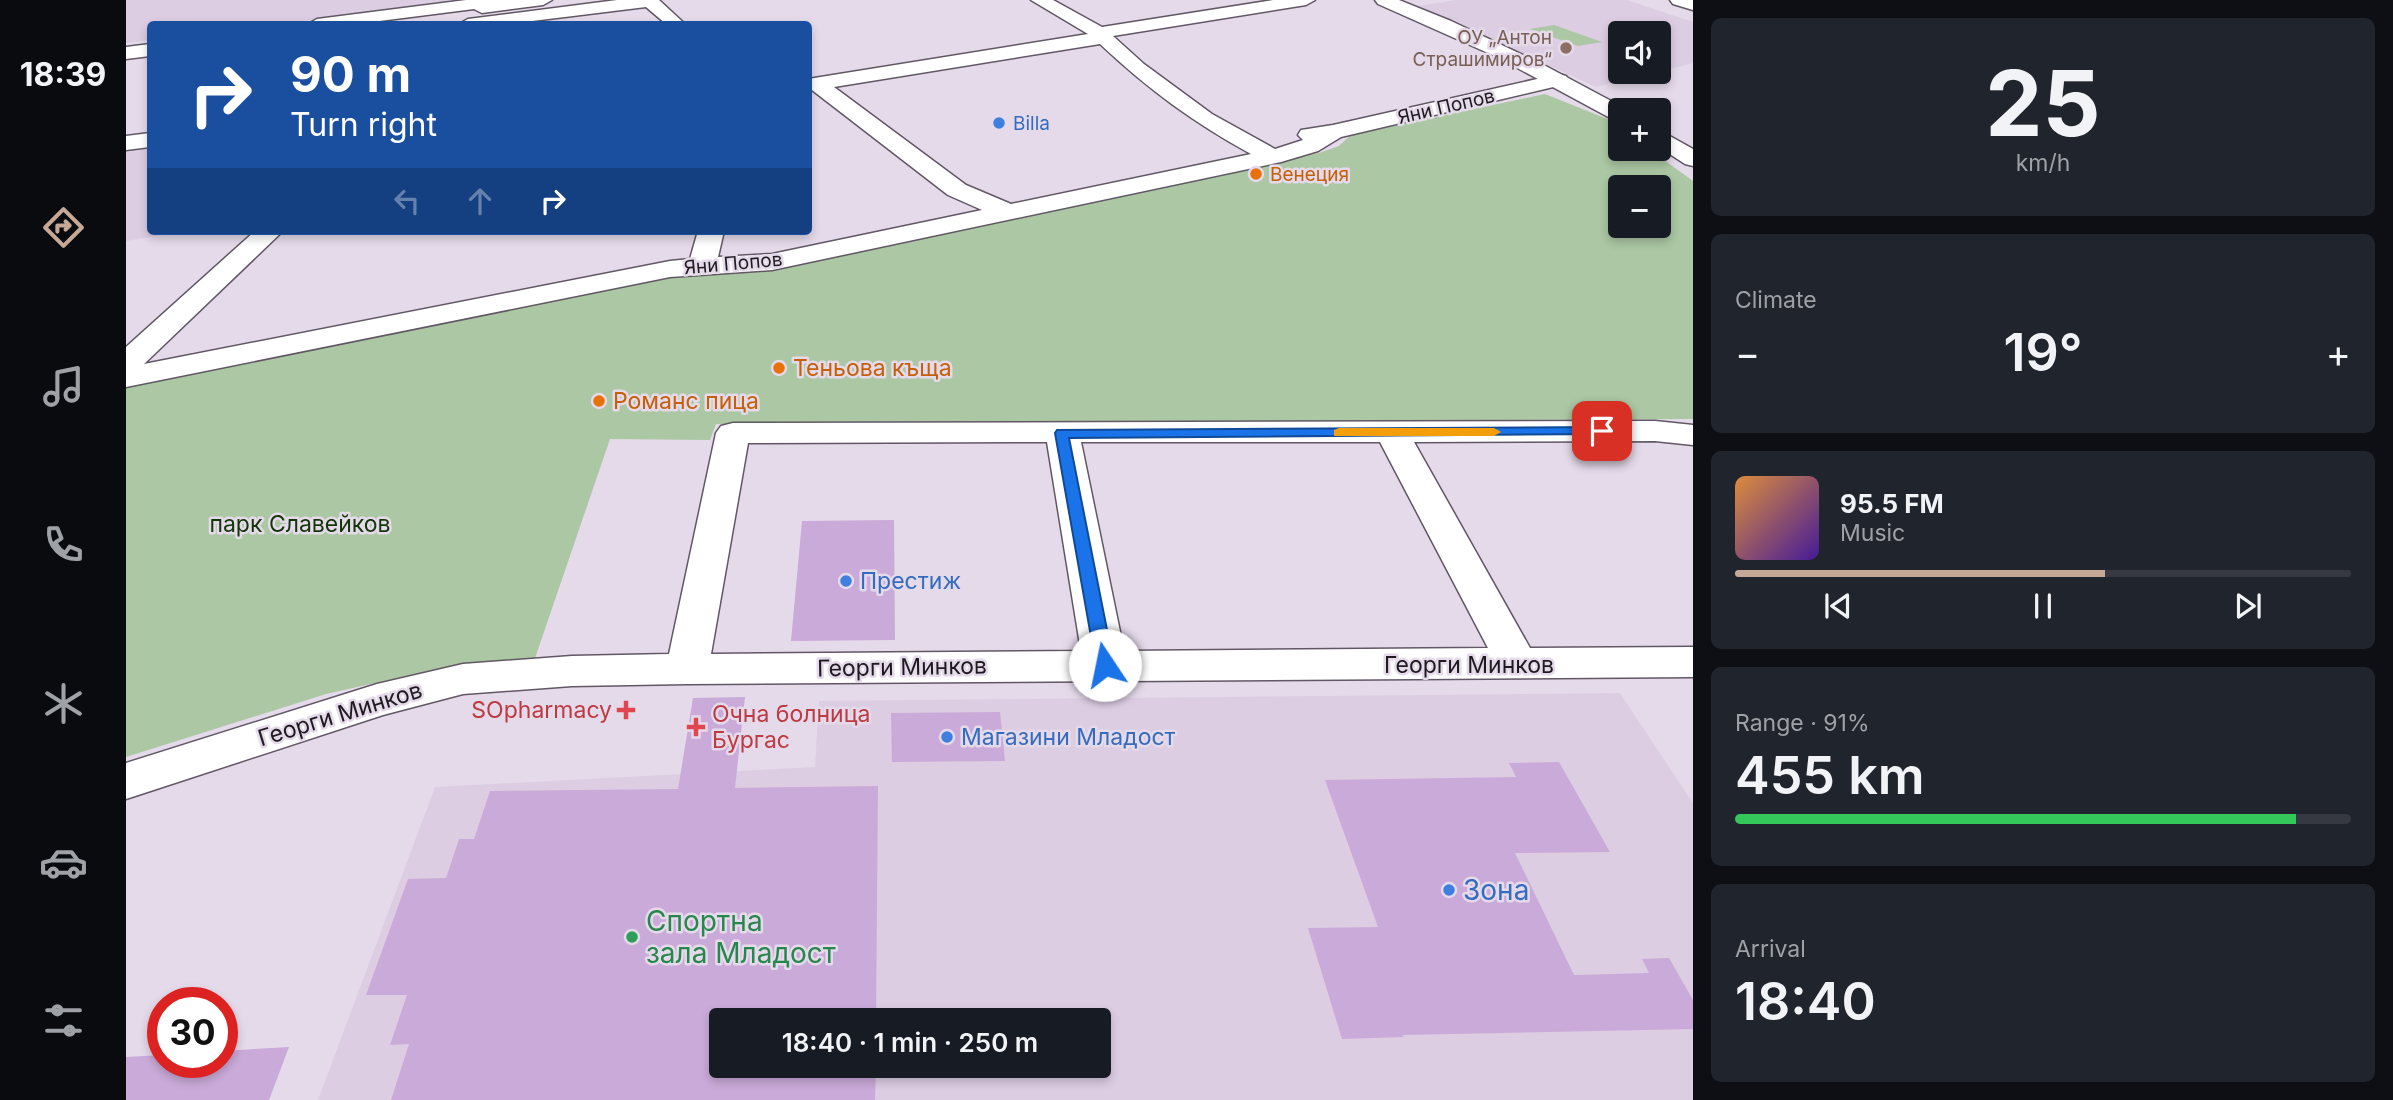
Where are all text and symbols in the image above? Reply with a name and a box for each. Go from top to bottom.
map controls [1608,21,1671,238]
button: sound [1608,21,1671,84]
place label: ОУ „Антон Страшимиров“ [1413,26,1552,71]
marker: ОУ „Антон Страшимиров“ [1558,40,1574,56]
text: 90 m [290,45,411,104]
text: 25 [1985,48,2101,158]
icon: right [175,49,266,140]
text: 18:39 [20,55,106,94]
street label: Яни Попов [1395,84,1497,129]
button: + [1608,98,1671,161]
text: Turn right [290,105,437,144]
place label: Billa [1013,112,1050,135]
marker: Billa [991,115,1007,131]
text: km/h [2016,149,2070,177]
place label: Венеция [1270,163,1349,186]
marker: Венеция [1248,166,1264,182]
button: − [1608,175,1671,238]
icon: left [388,182,426,220]
icon: ahead [461,182,499,220]
icon: right [534,182,572,220]
icon: directions [39,203,88,252]
street label: Яни Попов [683,248,783,279]
text: Climate [1735,286,1817,314]
text: 19° [2003,321,2083,384]
text: − [1735,330,1760,376]
text: + [2326,330,2351,376]
place label: Теньова къща [793,354,952,382]
marker: Теньова къща [771,360,787,376]
icon: music [39,362,88,411]
place label: Романс пица [613,387,759,415]
marker: Романс пица [591,393,607,409]
pin [1572,401,1632,461]
icon: arrive [1583,412,1621,450]
text: 95.5 FM [1840,488,1944,519]
park label: парк Славейков [209,510,391,538]
text: Music [1840,519,1905,547]
icon: phone [39,520,88,569]
place label: Престиж [860,567,961,595]
marker: Престиж [838,573,854,589]
icon: previous [1819,587,1857,625]
icon: pause [2024,587,2062,625]
icon: next [2229,587,2267,625]
position arrow [1068,628,1142,702]
street label: Георги Минков [1384,651,1554,679]
street label: Георги Минков [817,652,987,682]
street label: Георги Минков [255,676,425,752]
icon: climate [39,679,88,728]
place label: SOpharmacy [471,696,612,724]
place label: Oчна болница Бургас [712,700,870,754]
marker: SOpharmacy [618,702,634,718]
text: Range · 91% [1735,709,1869,737]
marker: Oчна болница Бургас [686,717,706,737]
place label: Магазини Mладост [961,723,1176,751]
marker: Магазини Mладост [939,729,955,745]
text: 455 km [1735,744,1925,807]
icon: car [39,838,88,887]
place label: Зона [1463,873,1529,907]
marker: Зона [1441,882,1457,898]
place label: Спортна зала Младост [646,904,836,970]
marker: Спортна зала Младост [624,929,640,945]
text: Arrival [1735,935,1806,963]
text: 18:40 [1735,970,1876,1033]
speed limit sign: 30 [147,987,238,1078]
icon: filters [39,996,88,1045]
text: 18:40 · 1 min · 250 m [782,1027,1038,1058]

